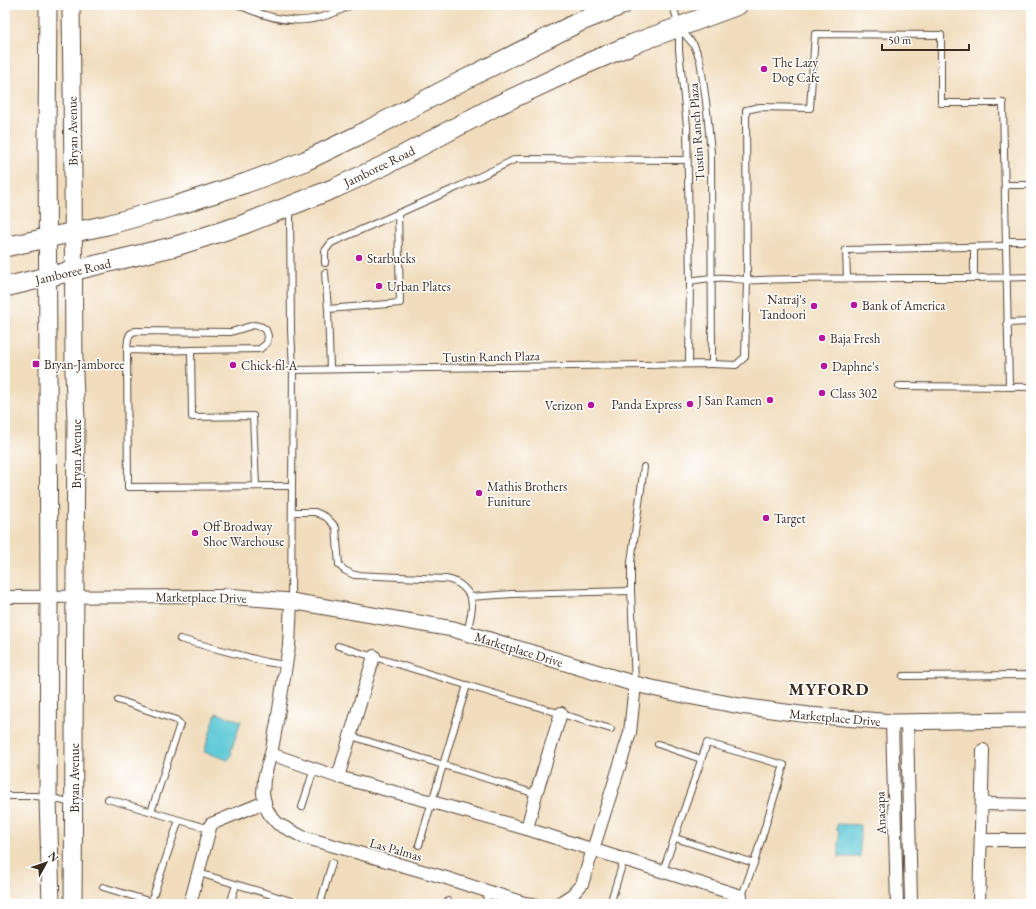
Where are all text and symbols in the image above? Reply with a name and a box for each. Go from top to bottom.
scale bar [882,26,969,52]
text: 50 m [888,32,912,48]
place label: The Lazy Dog Cafe [772,54,820,86]
marker: The Lazy Dog Cafe [759,64,769,74]
street label: Tustin Ranch Plaza [685,82,708,181]
street label: Bryan Avenue [63,96,82,166]
street label: Jamboree Road [340,142,418,191]
place label: Starbucks [367,250,416,267]
marker: Starbucks [354,253,364,263]
street label: Jamboree Road [33,254,113,289]
place label: Urban Plates [387,278,451,295]
marker: Urban Plates [374,281,384,291]
place label: Natraj's Tandoori [760,291,806,323]
place label: Bank of America [862,297,946,314]
marker: Bank of America [849,300,859,310]
marker: Natraj's Tandoori [809,301,819,311]
place label: Baja Fresh [830,330,881,347]
marker: Baja Fresh [817,333,827,343]
street label: Tustin Ranch Plaza [442,347,541,366]
place label: Bryan-Jamboree [44,356,124,373]
place label: Chick-fil-A [241,357,298,374]
place label: Daphne's [832,358,879,375]
marker: Bryan-Jamboree [31,359,41,369]
marker: Chick-fil-A [228,360,238,370]
marker: Daphne's [819,361,829,371]
place label: Class 302 [830,385,878,402]
marker: Class 302 [817,388,827,398]
place label: J San Ramen [697,392,762,409]
marker: J San Ramen [765,395,775,405]
place label: Panda Express [612,396,682,413]
place label: Verizon [545,397,583,414]
marker: Panda Express [685,399,695,409]
marker: Verizon [586,400,596,410]
street label: Bryan Avenue [68,419,85,489]
place label: Mathis Brothers Funiture [487,478,567,510]
marker: Mathis Brothers Funiture [474,488,484,498]
place label: Target [774,510,806,527]
marker: Target [761,513,771,523]
place label: Off Broadway Shoe Warehouse [203,518,284,550]
marker: Off Broadway Shoe Warehouse [190,528,200,538]
street label: Marketplace Drive [155,588,247,607]
street label: Marketplace Drive [473,628,565,671]
district label: MYFORD [789,678,869,700]
street label: Marketplace Drive [789,705,881,730]
street label: Bryan Avenue [66,743,83,813]
street label: Anacapa [871,790,890,836]
street label: Las Palmas [368,834,424,865]
north arrow [26,843,66,883]
text: N [45,849,62,865]

